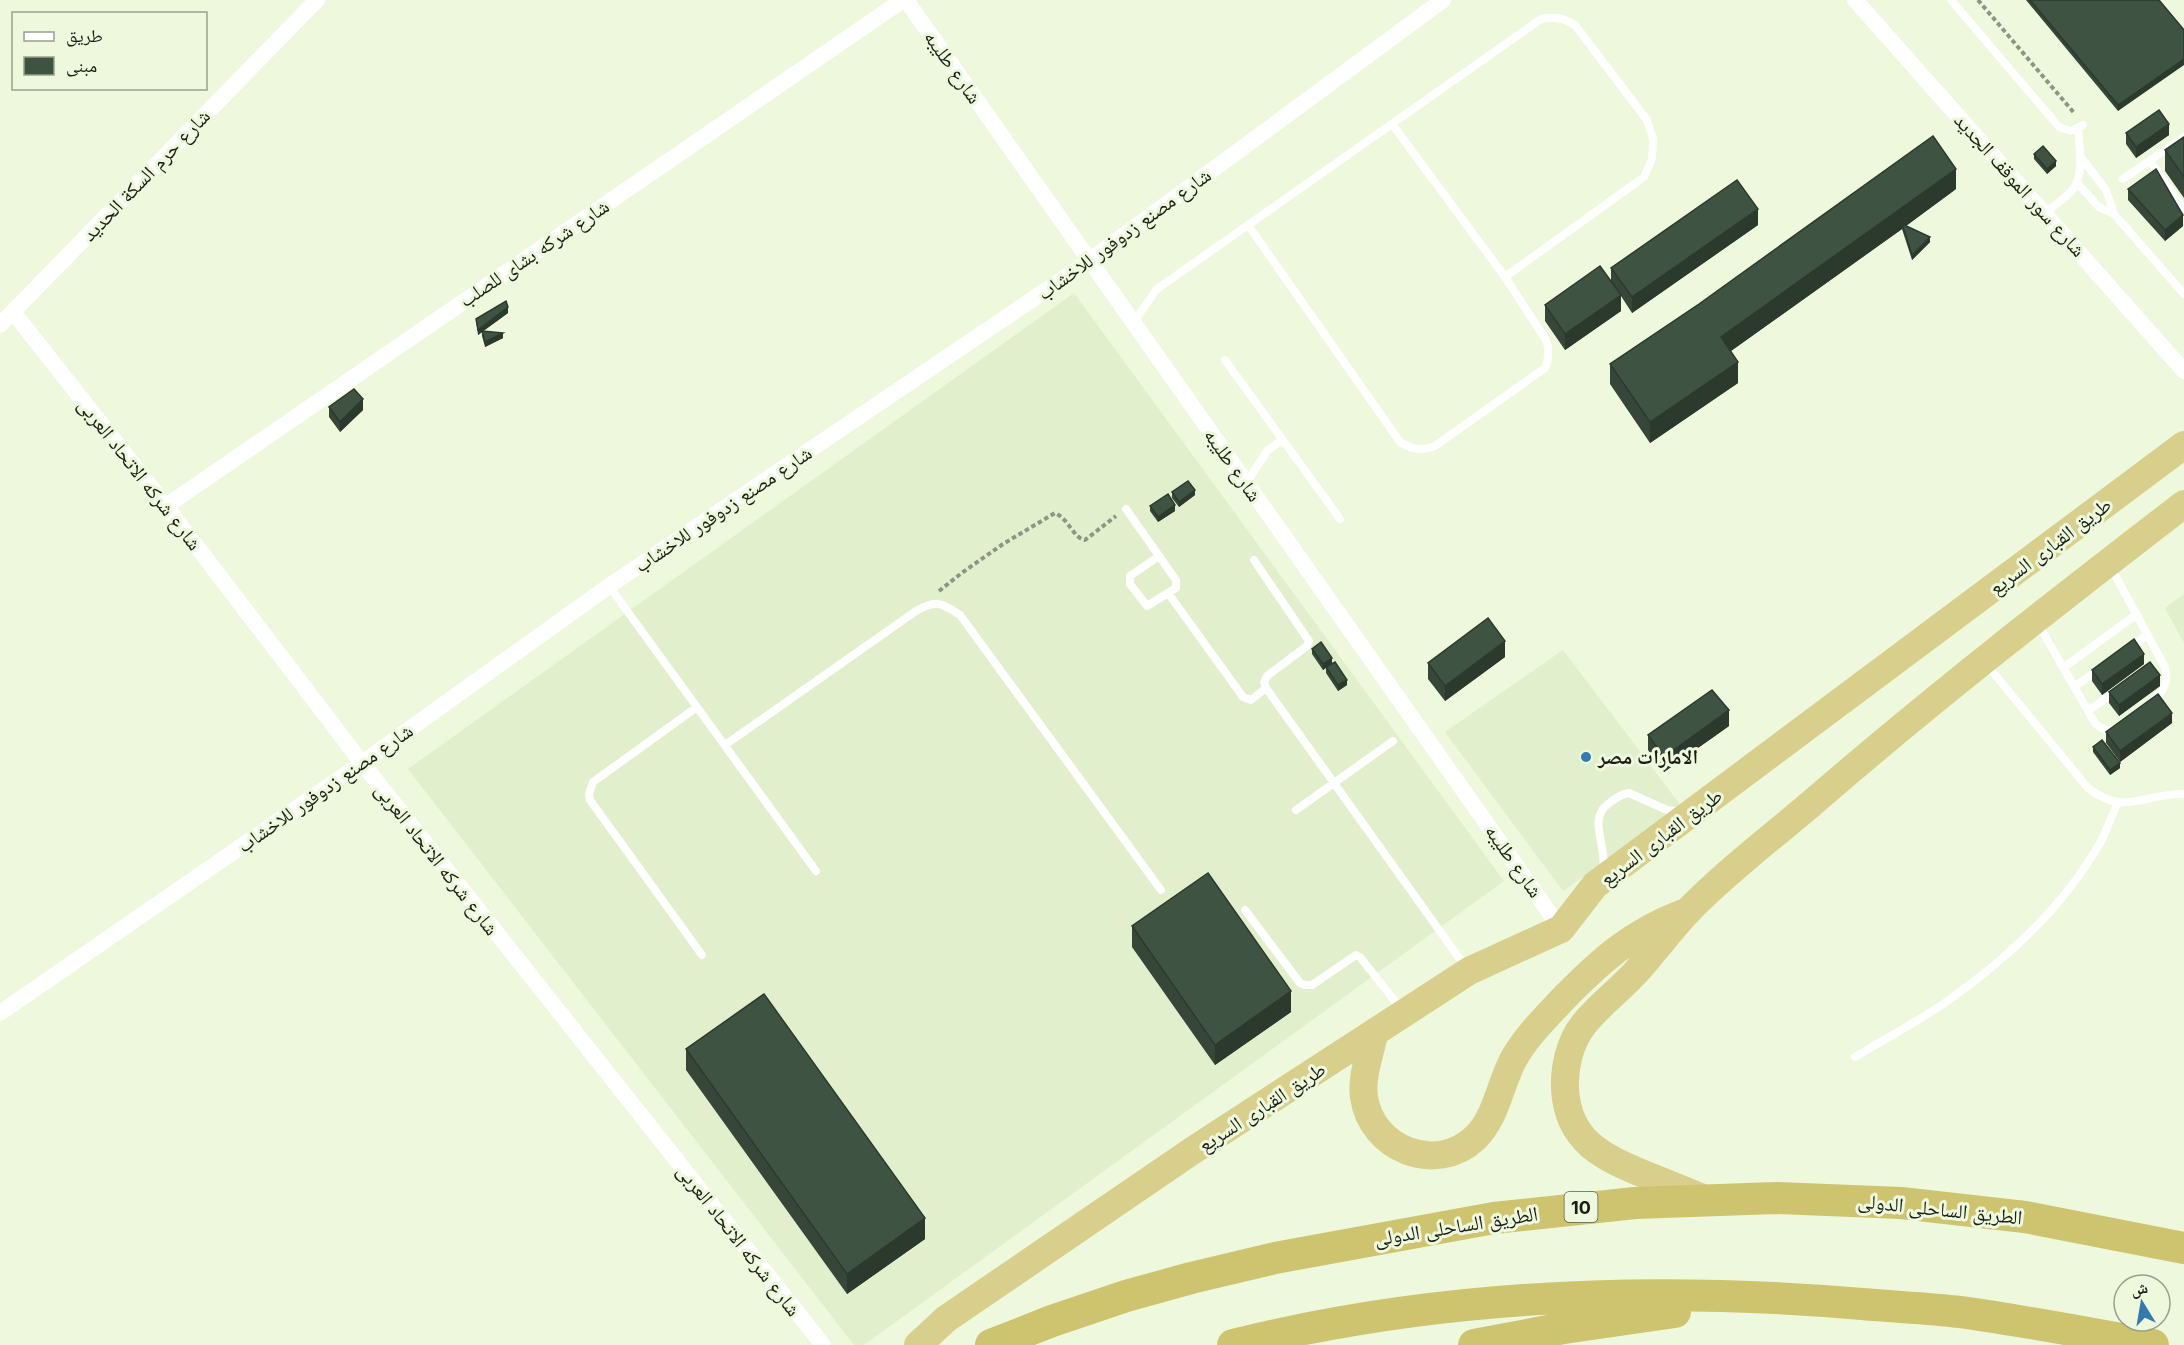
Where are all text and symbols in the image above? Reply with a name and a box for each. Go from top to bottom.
legend [12,12,207,90]
text: طريق [66,25,103,47]
street label: شارع طليبه [918,26,987,109]
text: مبنى [66,55,97,77]
street label: شارع حرم السكة الحديد [77,104,217,247]
street label: شارع سور الموقف الجديد [1949,108,2091,262]
street label: شارع مصنع زدوفور للاخشاب [1033,163,1216,306]
street label: شارع شركه بشاى للصلب [454,194,614,313]
street label: شارع شركه الاتحاد العربى [72,393,207,556]
street label: شارع طليبه [1198,424,1267,507]
street label: شارع مصنع زدوفور للاخشاب [630,441,817,578]
street label: طريق القبارى السريع [1984,492,2116,601]
street label: شارع مصنع زدوفور للاخشاب [233,718,418,859]
place label: الامارات مصر [1597,745,1698,769]
marker: الامارات مصر [1579,750,1593,764]
street label: شارع شركه الاتحاد العربى [369,778,504,941]
street label: طريق القبارى السريع [1595,783,1727,892]
street label: شارع طليبه [1479,820,1548,903]
street label: طريق القبارى السريع [1194,1057,1331,1158]
street label: شارع شركه الاتحاد العربى [671,1159,806,1322]
street label: الطريق الساحلى الدولى [1857,1188,2023,1230]
road number: 10 [1564,1192,1598,1222]
street label: الطريق الساحلى الدولى [1373,1201,1539,1251]
north arrow [2112,1273,2172,1333]
text: ش [2129,1277,2149,1300]

